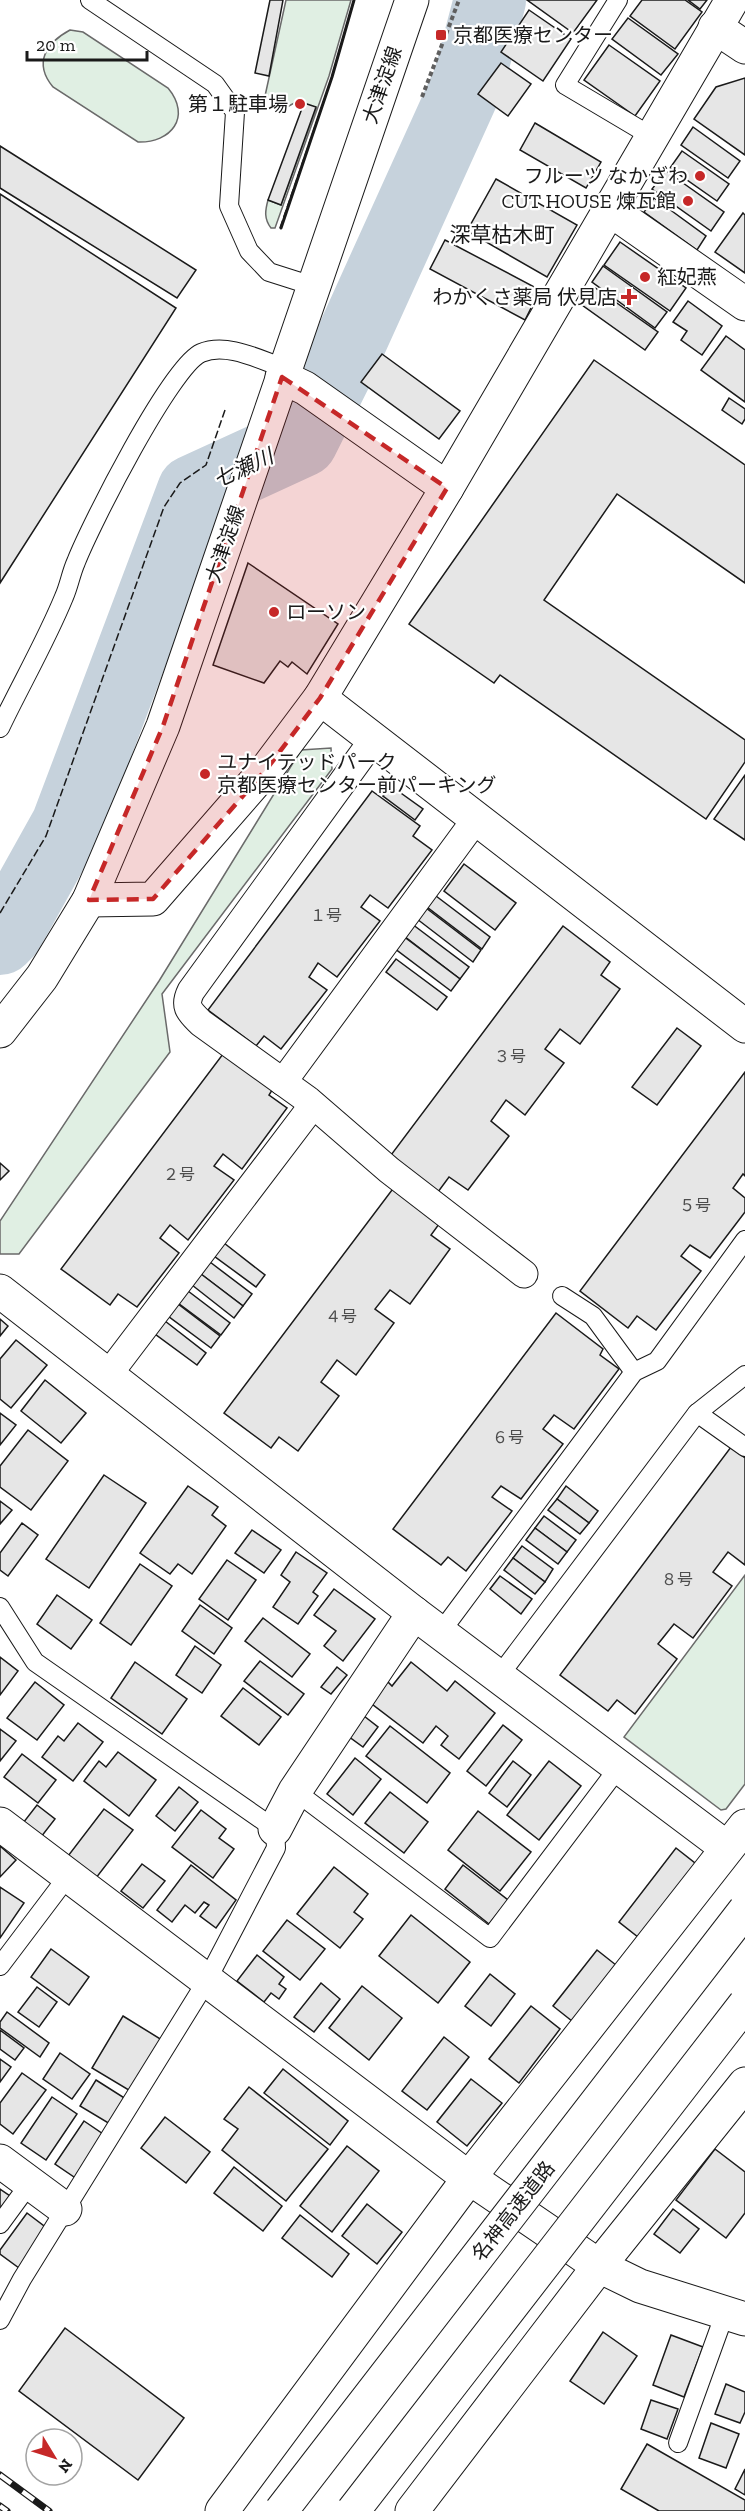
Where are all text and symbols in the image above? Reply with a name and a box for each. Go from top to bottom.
place label: 京都医療センター [453,23,613,47]
scale bar [27,24,147,62]
marker: 京都医療センター [434,28,448,42]
text: 20 m [36,34,76,56]
street label: 大津淀線 [358,43,406,127]
place label: 第１駐車場 [188,92,288,116]
marker: 第１駐車場 [293,97,307,111]
place label: フルーツ なかざわ [524,164,688,188]
marker: フルーツ なかざわ [693,169,707,183]
place label: CUT HOUSE 煉瓦館 [502,189,676,213]
marker: CUT HOUSE 煉瓦館 [681,194,695,208]
district label: 深草枯木町 [450,222,555,247]
place label: 紅妃燕 [657,265,717,289]
marker: 紅妃燕 [638,270,652,284]
place label: わかくさ薬局 伏見店 [432,285,617,309]
marker: わかくさ薬局 伏見店 [622,290,636,304]
water label: 七瀬川 [209,443,279,493]
street label: 大津淀線 [201,502,249,586]
place label: ローソン [286,600,366,624]
marker: ローソン [267,605,281,619]
place label: ユナイテッドパーク 京都医療センター前パーキング [217,750,496,797]
marker: ユナイテッドパーク 京都医療センター前パーキング [198,767,212,781]
house number: １号 [310,906,342,925]
house number: ３号 [494,1047,526,1066]
house number: ２号 [163,1165,195,1184]
house number: ５号 [679,1196,711,1215]
house number: ４号 [325,1307,357,1326]
house number: ６号 [492,1428,524,1447]
house number: ８号 [661,1570,693,1589]
street label: 名神高速道路 [467,2156,559,2266]
north arrow [24,2427,84,2487]
text: N [54,2455,77,2477]

